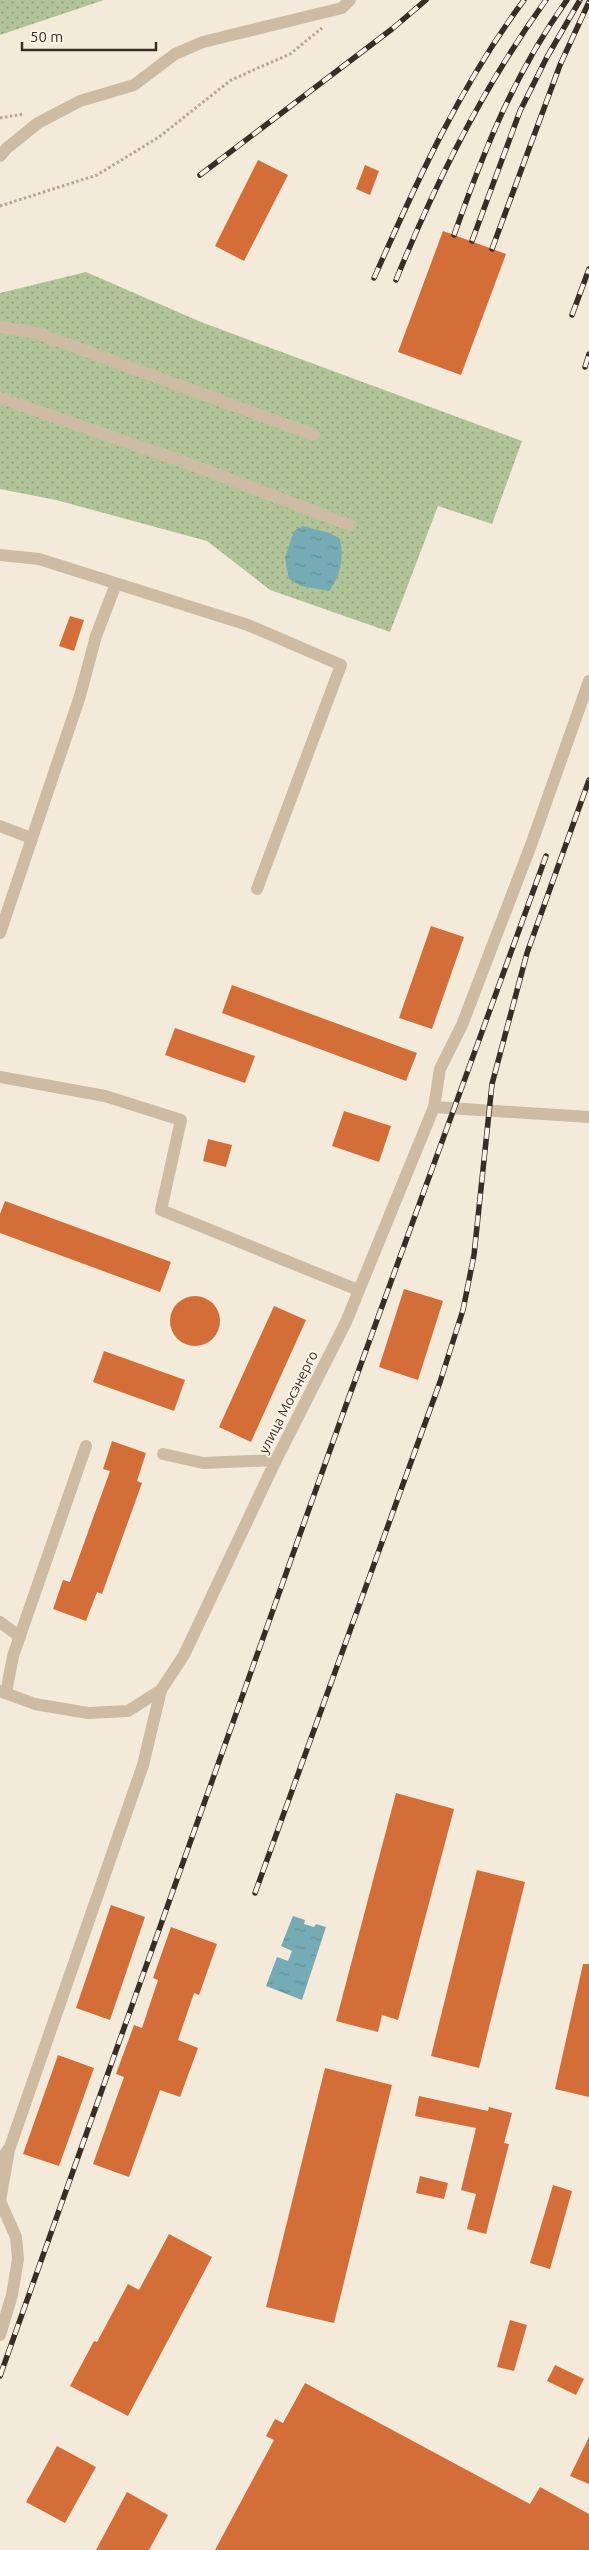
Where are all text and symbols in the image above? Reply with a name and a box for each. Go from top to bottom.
scale bar [22,20,156,52]
text: 50 m [30,28,63,45]
street label: улица Мосэнерго [255,1348,321,1456]

